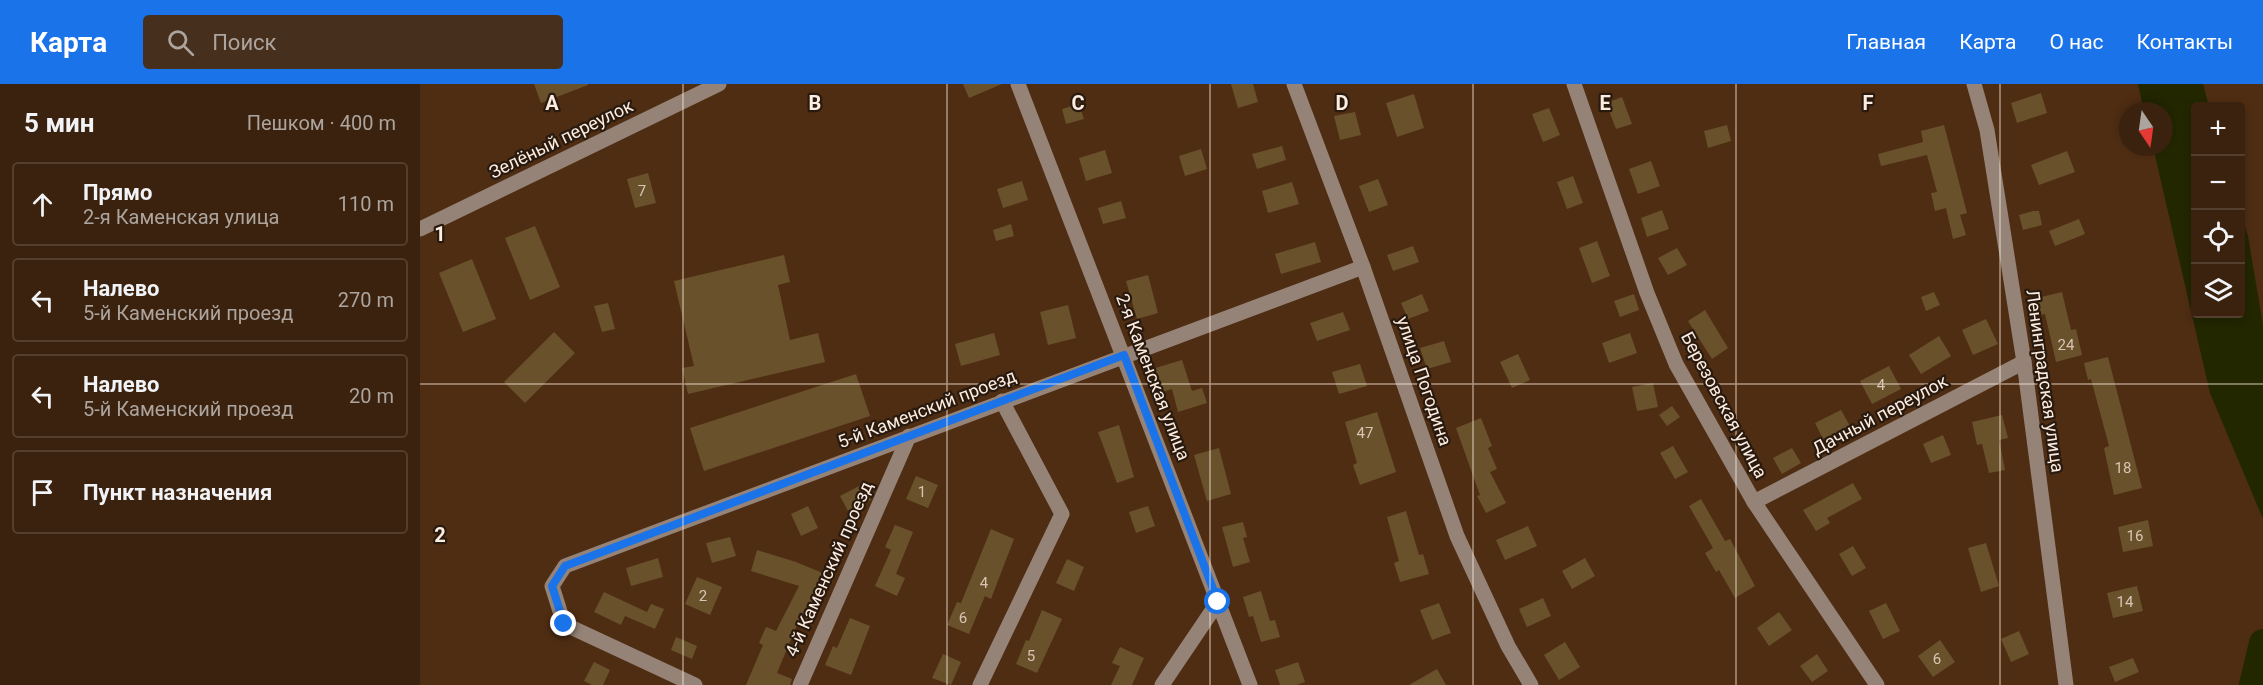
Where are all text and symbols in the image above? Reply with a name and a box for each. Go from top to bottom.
search box [143,15,563,69]
text: Карта [30,26,107,59]
icon: search [164,26,197,59]
text: Поиск [212,30,277,55]
text: Главная [1846,30,1926,54]
text: Карта [1959,30,2016,54]
text: О нас [2049,30,2104,54]
text: Контакты [2137,30,2233,54]
text: A [545,91,559,115]
text: B [809,91,821,115]
text: C [1071,91,1085,115]
text: D [1336,91,1349,115]
text: E [1599,91,1611,115]
text: F [1863,91,1874,115]
street label: Зелёный переулок [485,94,636,182]
north arrow [2119,102,2173,156]
map controls [2191,102,2245,318]
button: + [2191,102,2245,156]
text: 5 мин [24,108,95,138]
text: Пешком · 400 m [247,111,396,135]
button: − [2191,156,2245,210]
text: Прямо [83,180,152,205]
house number: 7 [638,182,646,200]
icon: ahead [26,188,59,221]
text: 110 m [338,192,394,216]
text: 2-я Каменская улица [83,205,279,229]
button: locate [2191,210,2245,264]
text: 1 [434,222,446,246]
button: layers [2191,264,2245,318]
text: Налево [83,276,160,301]
icon: left [26,284,59,317]
text: 270 m [338,288,394,312]
street label: Ленинградская улица [2022,288,2069,474]
street label: 2-я Каменская улица [1112,291,1195,463]
text: 5-й Каменский проезд [83,301,293,325]
street label: улица Погодина [1393,313,1456,448]
street label: Березовская улица [1677,328,1772,482]
house number: 24 [2058,336,2075,354]
street label: 5-й Каменский проезд [835,365,1019,452]
street label: Дачный переулок [1808,370,1951,459]
text: Налево [83,372,160,397]
house number: 4 [1877,376,1886,394]
icon: left [26,380,59,413]
text: 20 m [349,384,394,408]
text: 5-й Каменский проезд [83,397,293,421]
house number: 47 [1357,424,1373,442]
house number: 18 [2115,459,2131,477]
icon: arrive [26,476,59,509]
street label: 4-й Каменский проезд [780,478,877,660]
text: Пункт назначения [83,480,272,505]
house number: 1 [918,483,926,501]
text: 2 [434,523,446,547]
house number: 16 [2127,527,2143,545]
house number: 4 [980,574,989,592]
house number: 2 [699,587,707,605]
route start [1204,588,1230,614]
house number: 14 [2117,593,2134,611]
house number: 6 [959,609,967,627]
route end [550,610,576,636]
house number: 5 [1027,647,1035,665]
house number: 6 [1933,650,1941,668]

